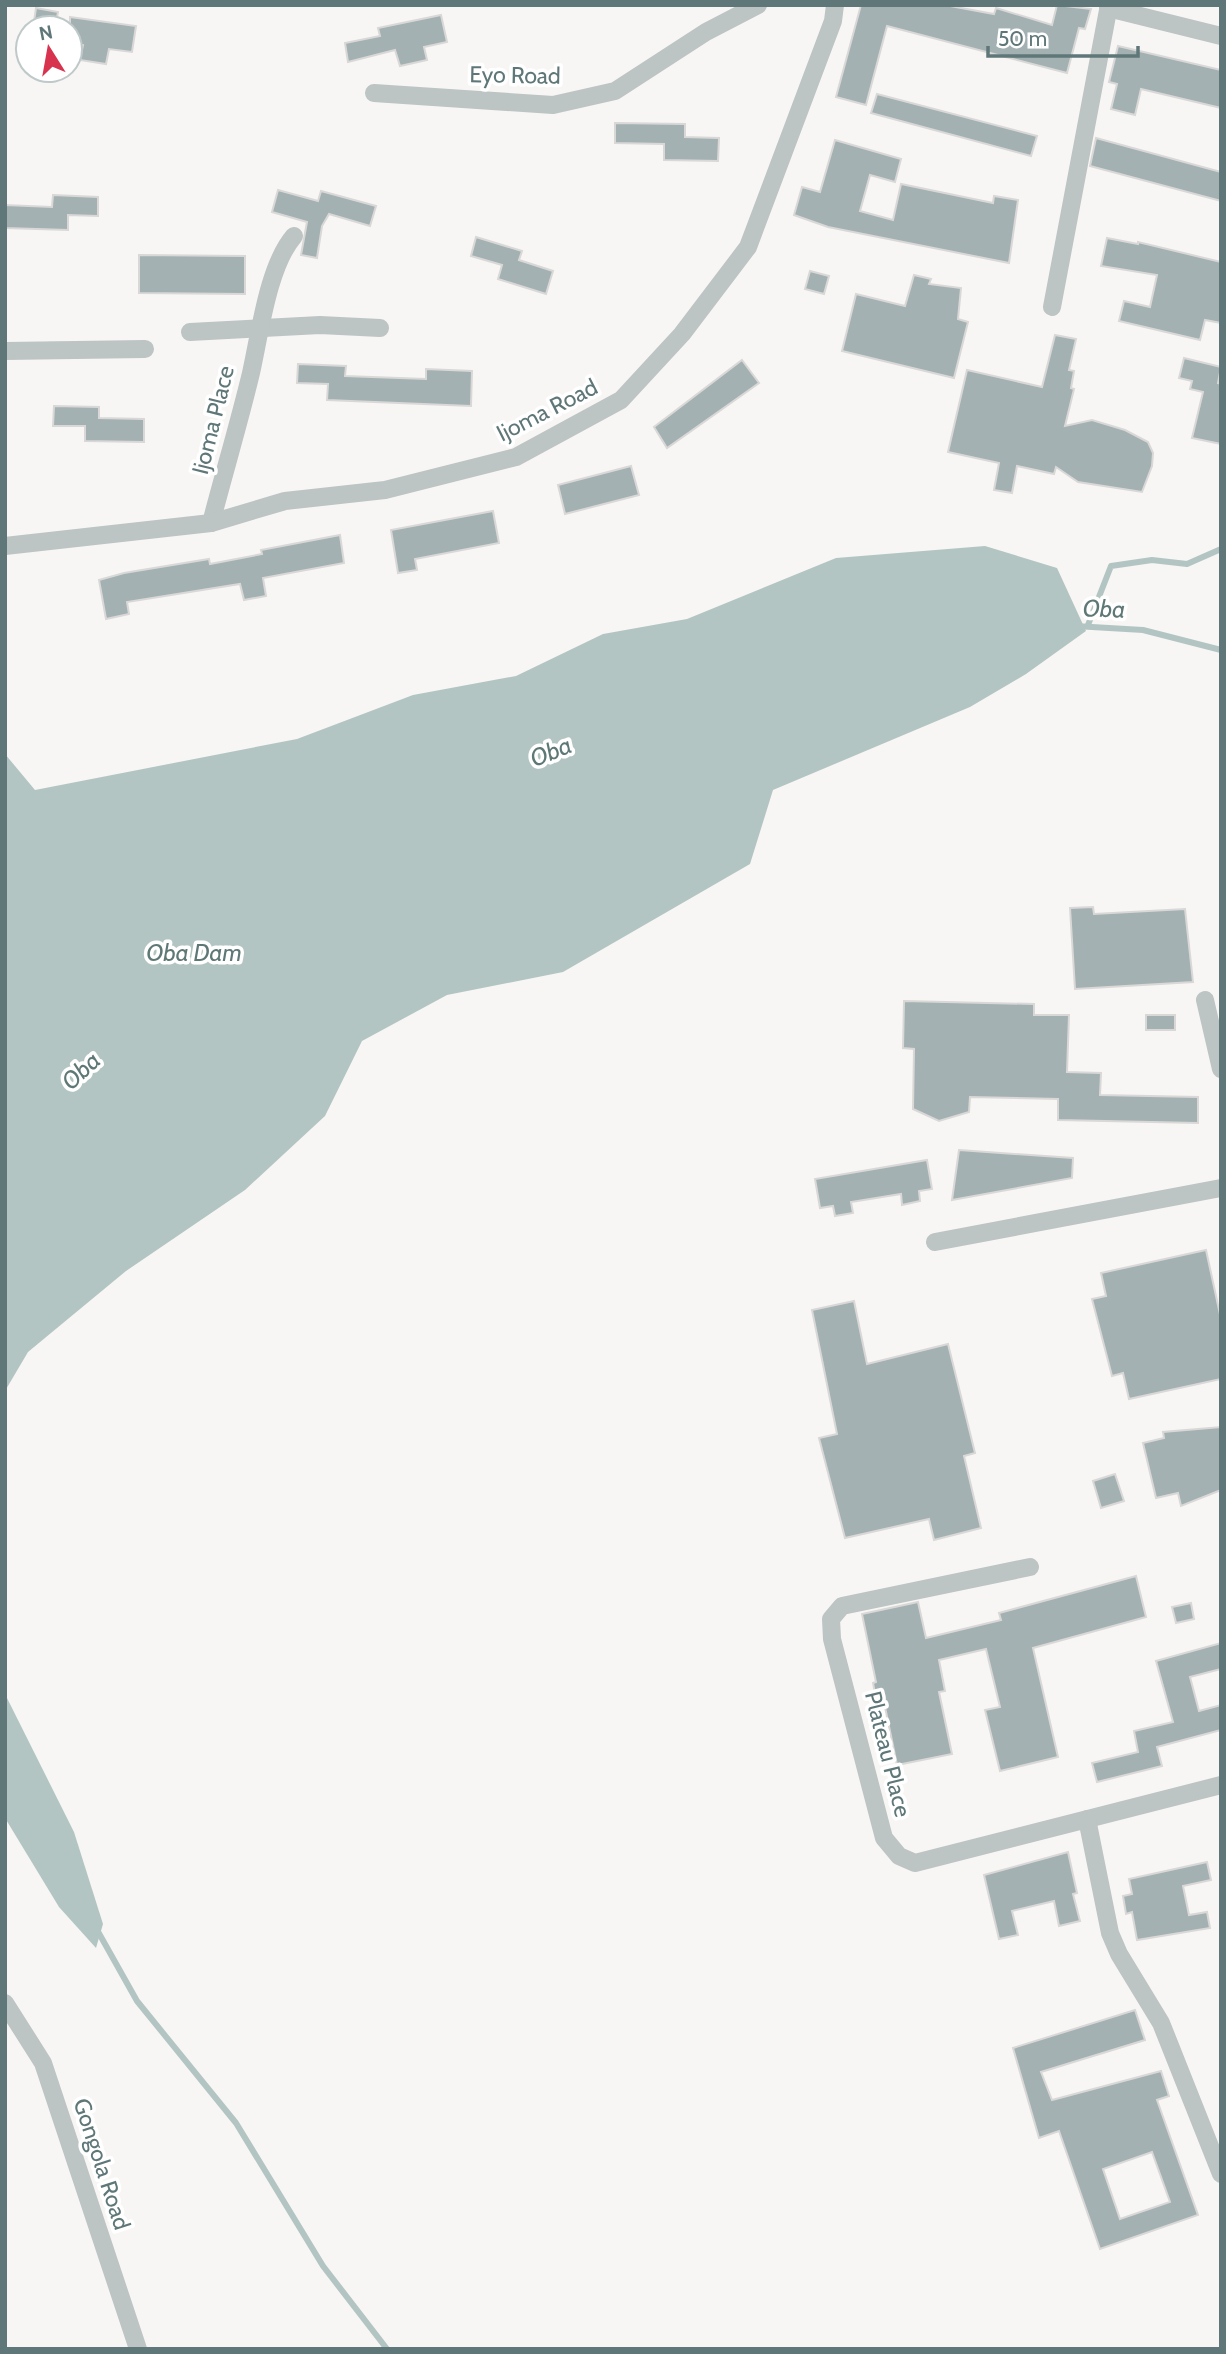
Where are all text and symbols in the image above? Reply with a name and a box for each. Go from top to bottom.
north arrow [14,14,84,84]
scale bar [988,14,1138,58]
text: N [37,20,55,45]
text: 50 m [998,26,1047,51]
street label: Eyo Road [469,60,561,90]
street label: Ijoma Place [186,362,240,477]
street label: Ijoma Road [492,373,602,447]
water label: Oba [1082,593,1126,624]
water label: Oba [526,730,576,773]
water label: Oba Dam [146,938,242,967]
water label: Oba [55,1046,106,1096]
street label: Plateau Place [859,1688,917,1820]
street label: Gongola Road [68,2095,136,2233]

